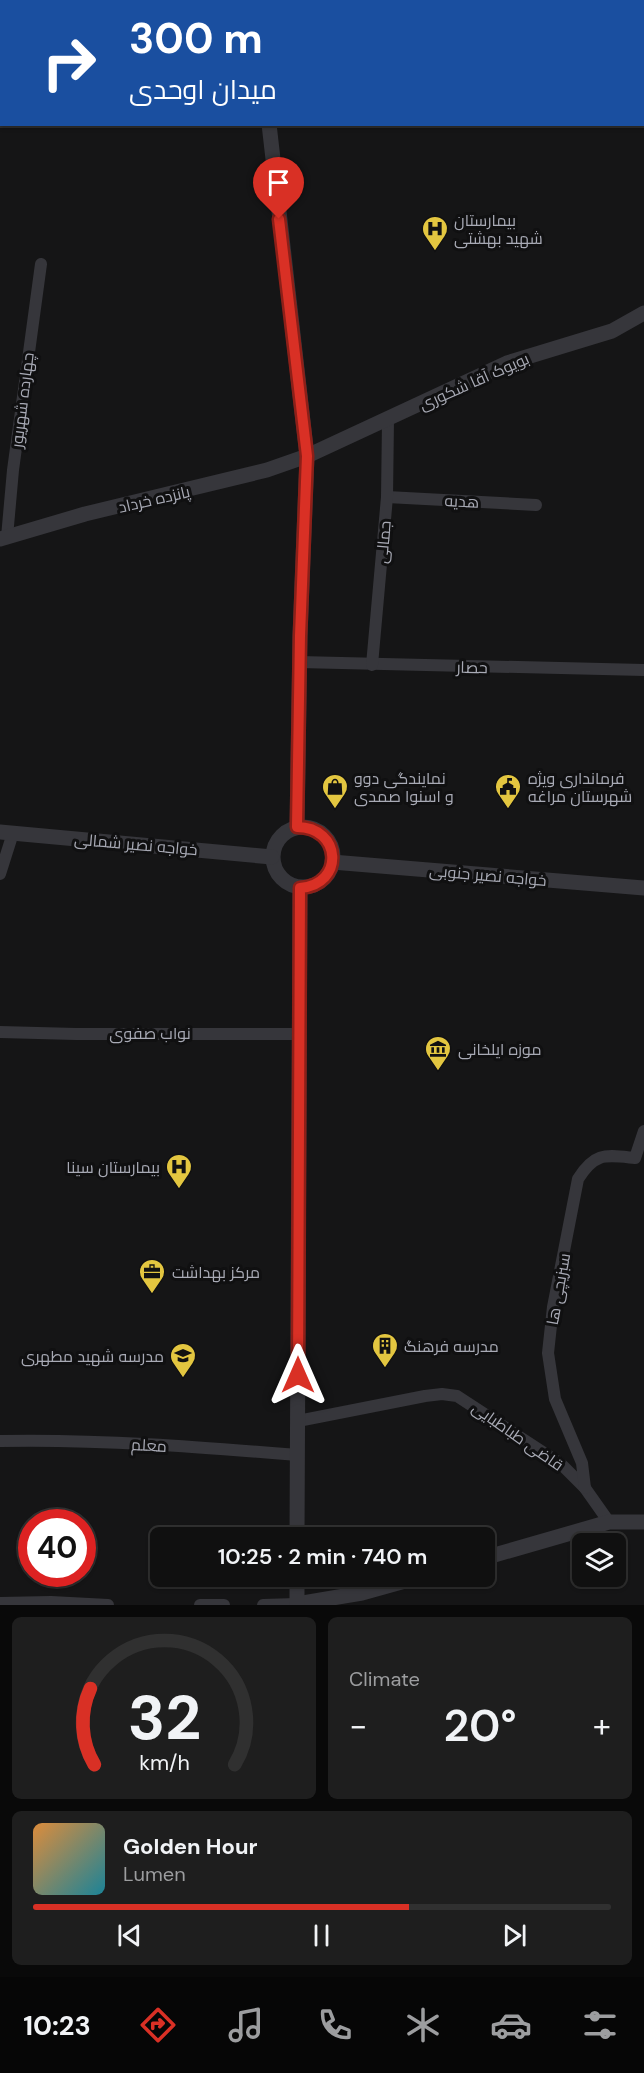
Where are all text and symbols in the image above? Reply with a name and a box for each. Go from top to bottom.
text: 300 m [129,11,263,66]
icon: right [30,24,108,102]
text: میدان اوحدی [129,72,277,107]
pin [253,157,304,219]
icon: arrive [262,166,295,199]
place label: بیمارستان شهید بهشتی [454,210,543,249]
hospital icon: بیمارستان شهید بهشتی [420,214,450,252]
street label: بویوک آقا شکوری [416,348,533,415]
street label: چهارده شهریور [6,351,40,450]
street label: پانزده خرداد [116,481,193,519]
street label: هدیه [444,490,480,513]
street label: جمالی [371,520,396,564]
street label: حصار [455,657,488,678]
place label: نمایندگی دوو و اسنوا صمدی [354,768,454,807]
place label: فرمانداری ویژه شهرستان مراغه [528,768,632,807]
shop icon: نمایندگی دوو و اسنوا صمدی [320,772,350,810]
public building icon: فرمانداری ویژه شهرستان مراغه [493,772,523,810]
street label: خواجه نصیر شمالی [73,829,199,860]
street label: خواجه نصیر جنوبی [428,860,548,891]
street label: نواب صفوی [109,1023,191,1044]
museum icon: موزه ایلخانی [423,1034,453,1072]
place label: موزه ایلخانی [458,1039,542,1060]
hospital icon: بیمارستان سینا [164,1152,194,1190]
place label: بیمارستان سینا [66,1157,160,1178]
street label: سبزیچی ها [542,1252,576,1327]
office icon: مرکز بهداشت [137,1257,167,1295]
place label: مرکز بهداشت [172,1262,260,1283]
building icon: مدرسه فرهنگ [370,1331,400,1369]
place label: مدرسه فرهنگ [404,1336,499,1357]
school or university icon: مدرسه شهید مطهری [168,1341,198,1379]
position arrow [266,1343,330,1407]
place label: مدرسه شهید مطهری [21,1346,164,1367]
street label: قاضی طباطبایی [468,1397,568,1476]
street label: معلم [130,1434,167,1458]
speed limit sign: 40 [18,1509,96,1587]
map controls [572,1533,626,1587]
button: layers [572,1533,626,1587]
text: 10:25 · 2 min · 740 m [218,1542,427,1571]
text: Climate [349,1666,420,1692]
text: 32 [127,1677,201,1758]
text: 20° [443,1696,517,1755]
text: − [349,1704,367,1747]
text: + [593,1704,611,1747]
text: km/h [139,1749,189,1777]
text: Golden Hour [123,1832,258,1861]
text: Lumen [123,1861,186,1887]
icon: previous [113,1919,146,1952]
icon: pause [305,1919,338,1952]
icon: next [498,1919,531,1952]
icon: directions [137,2004,179,2046]
icon: music [225,2004,267,2046]
icon: phone [314,2004,356,2046]
icon: climate [402,2004,444,2046]
icon: car [490,2004,532,2046]
icon: filters [579,2004,621,2046]
text: 10:23 [23,2008,91,2043]

